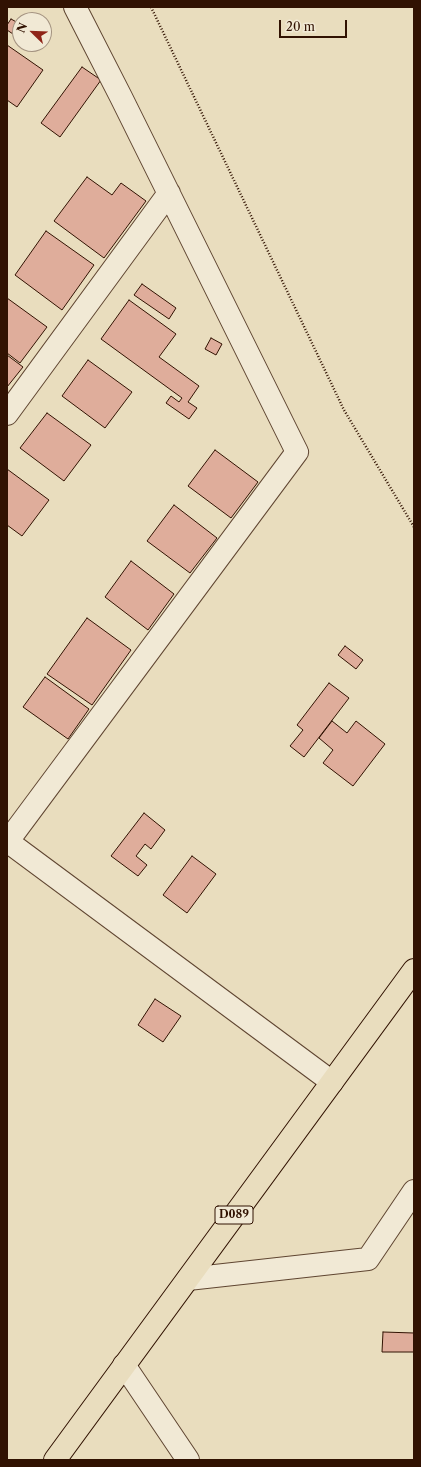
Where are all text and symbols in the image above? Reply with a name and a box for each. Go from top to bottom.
north arrow [12,12,52,52]
scale bar [281,12,349,38]
text: 20 m [286,19,315,34]
text: N [14,21,30,35]
road number: D089 [215,1206,253,1224]

